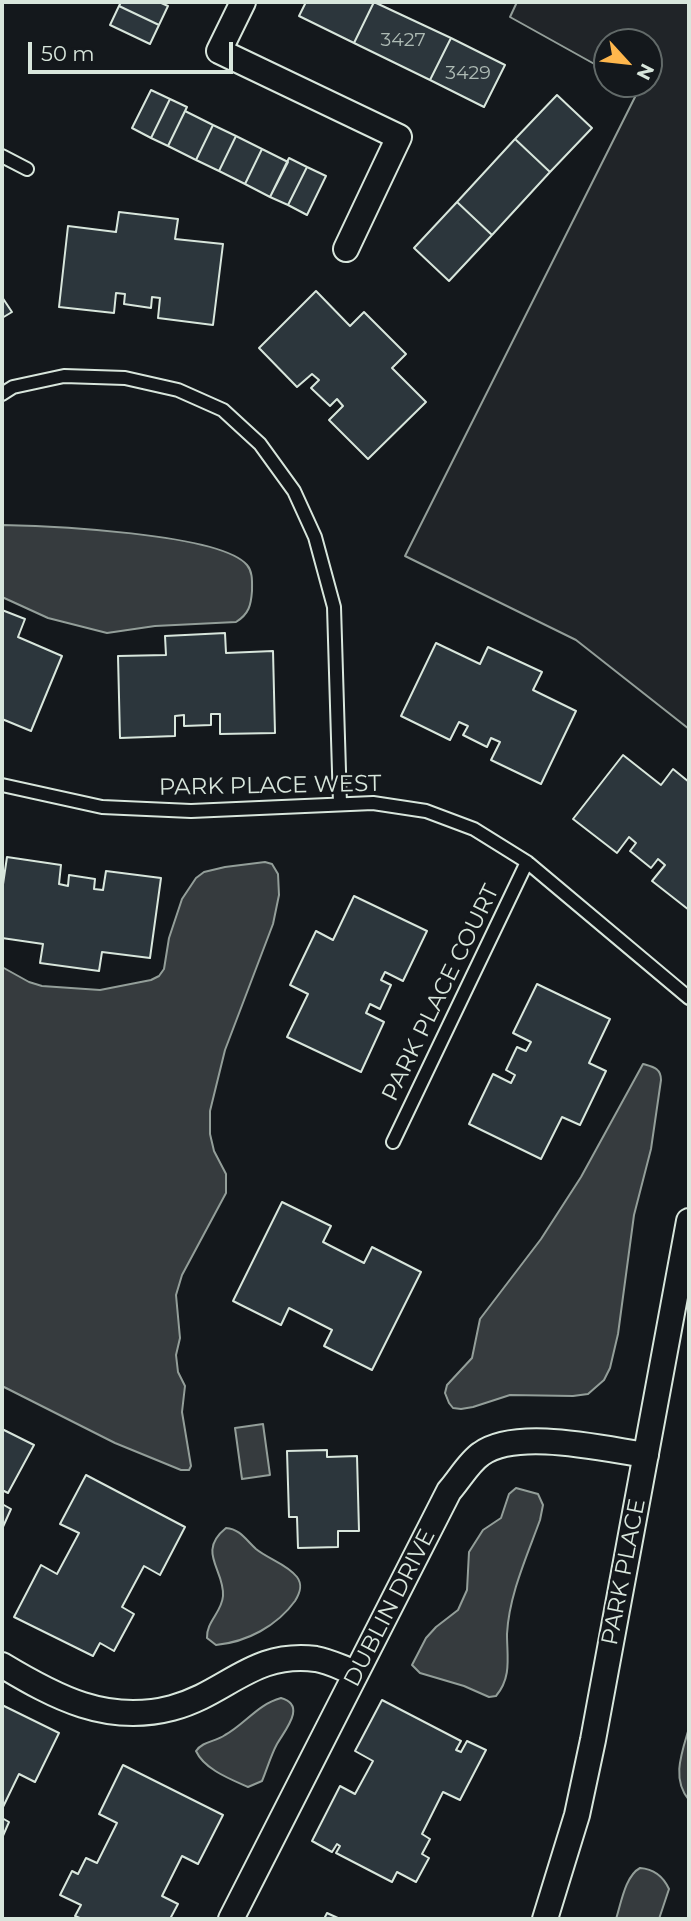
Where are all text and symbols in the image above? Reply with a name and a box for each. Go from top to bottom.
scale bar [32,28,236,72]
north arrow [593,28,663,98]
house number: 3427 [380,29,426,51]
text: 50 m [41,41,95,66]
text: N [632,60,659,84]
house number: 3429 [445,62,491,84]
street label: PARK PLACE WEST [159,770,381,802]
street label: PARK PLACE COURT [377,880,505,1106]
street label: PARK PLACE [596,1496,652,1648]
street label: DUBLIN DRIVE [338,1525,442,1691]

